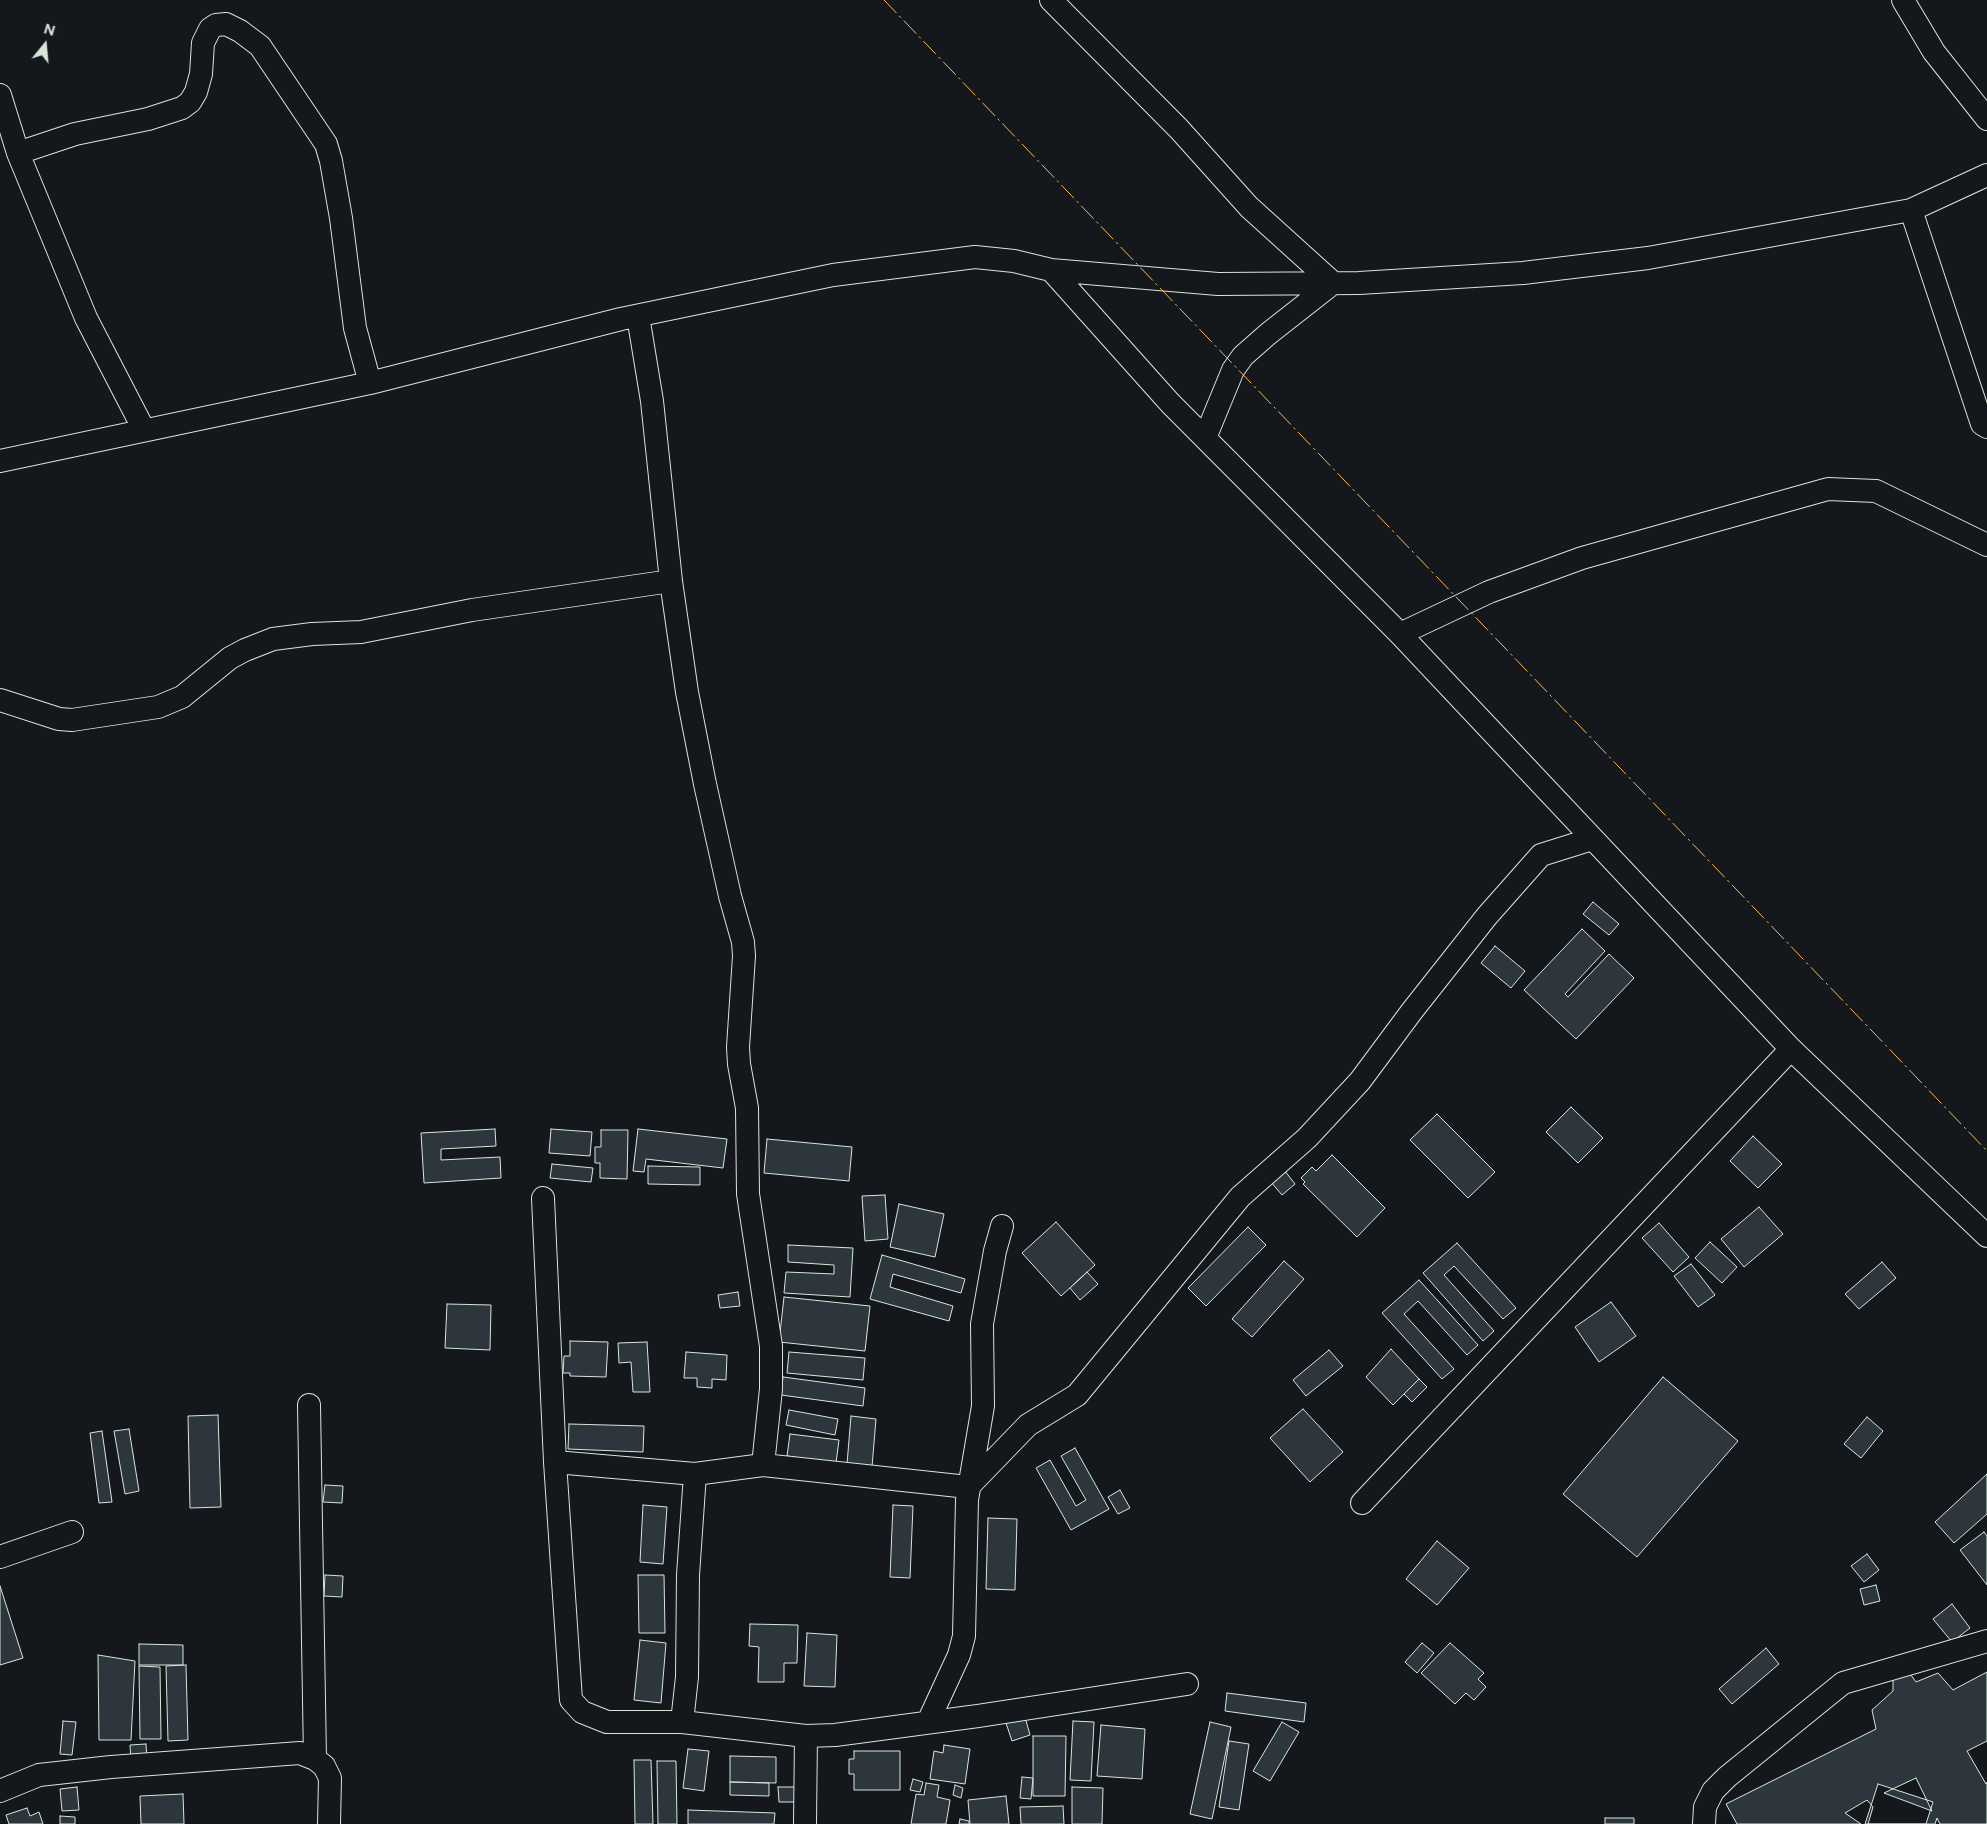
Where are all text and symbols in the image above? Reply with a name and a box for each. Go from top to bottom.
north arrow [20,20,70,70]
text: N [42,20,57,40]

